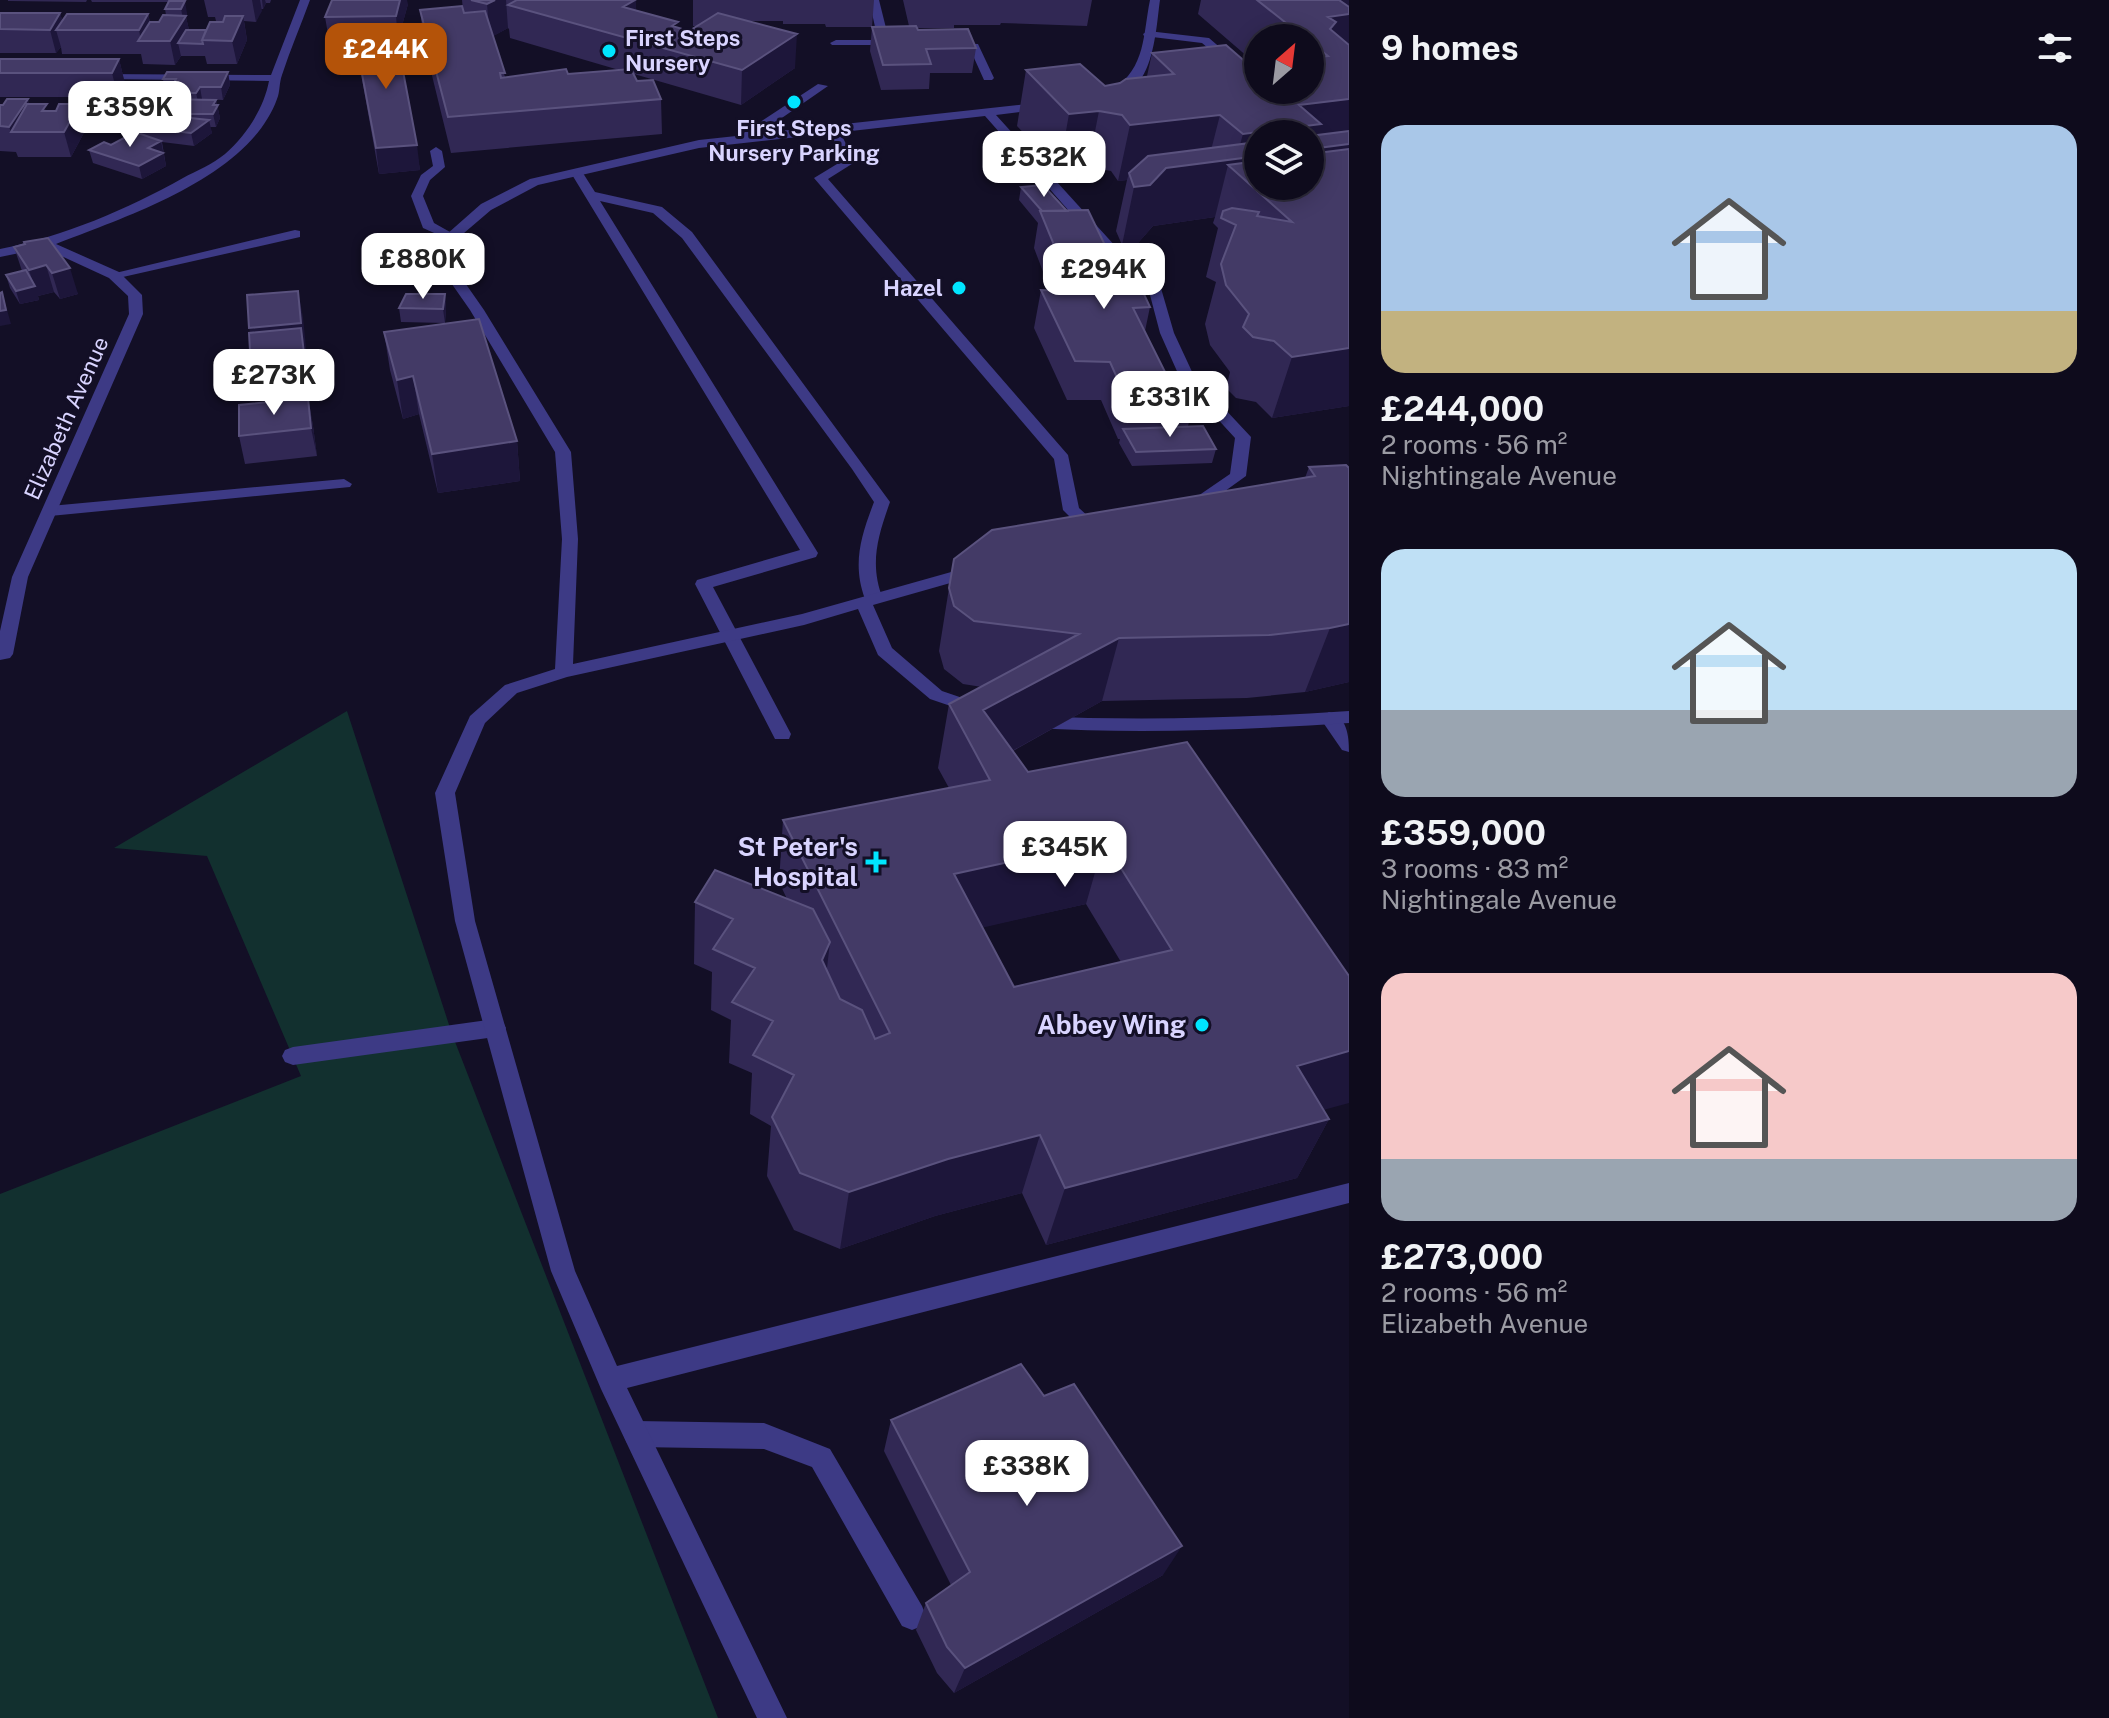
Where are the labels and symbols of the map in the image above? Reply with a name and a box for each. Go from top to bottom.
pin: £244K [330,23,442,91]
north arrow [1244,24,1324,104]
place label: First Steps Nursery [625,25,740,76]
marker: First Steps Nursery [600,42,618,60]
pin: £359K [74,81,186,149]
marker: First Steps Nursery Parking [785,93,803,111]
place label: First Steps Nursery Parking [708,115,880,166]
pin: £532K [988,131,1100,199]
pin: £880K [367,233,479,301]
pin: £294K [1048,243,1160,311]
place label: Hazel [883,275,943,301]
marker: Hazel [950,279,968,297]
street label: Elizabeth Avenue [18,333,114,503]
pin: £273K [218,349,330,417]
pin: £331K [1114,371,1226,439]
pin: £345K [1009,821,1121,889]
place label: St Peter's Hospital [737,831,858,892]
marker: St Peter's Hospital [865,851,887,873]
place label: Abbey Wing [1037,1009,1186,1040]
marker: Abbey Wing [1193,1016,1211,1034]
pin: £338K [971,1440,1083,1508]

